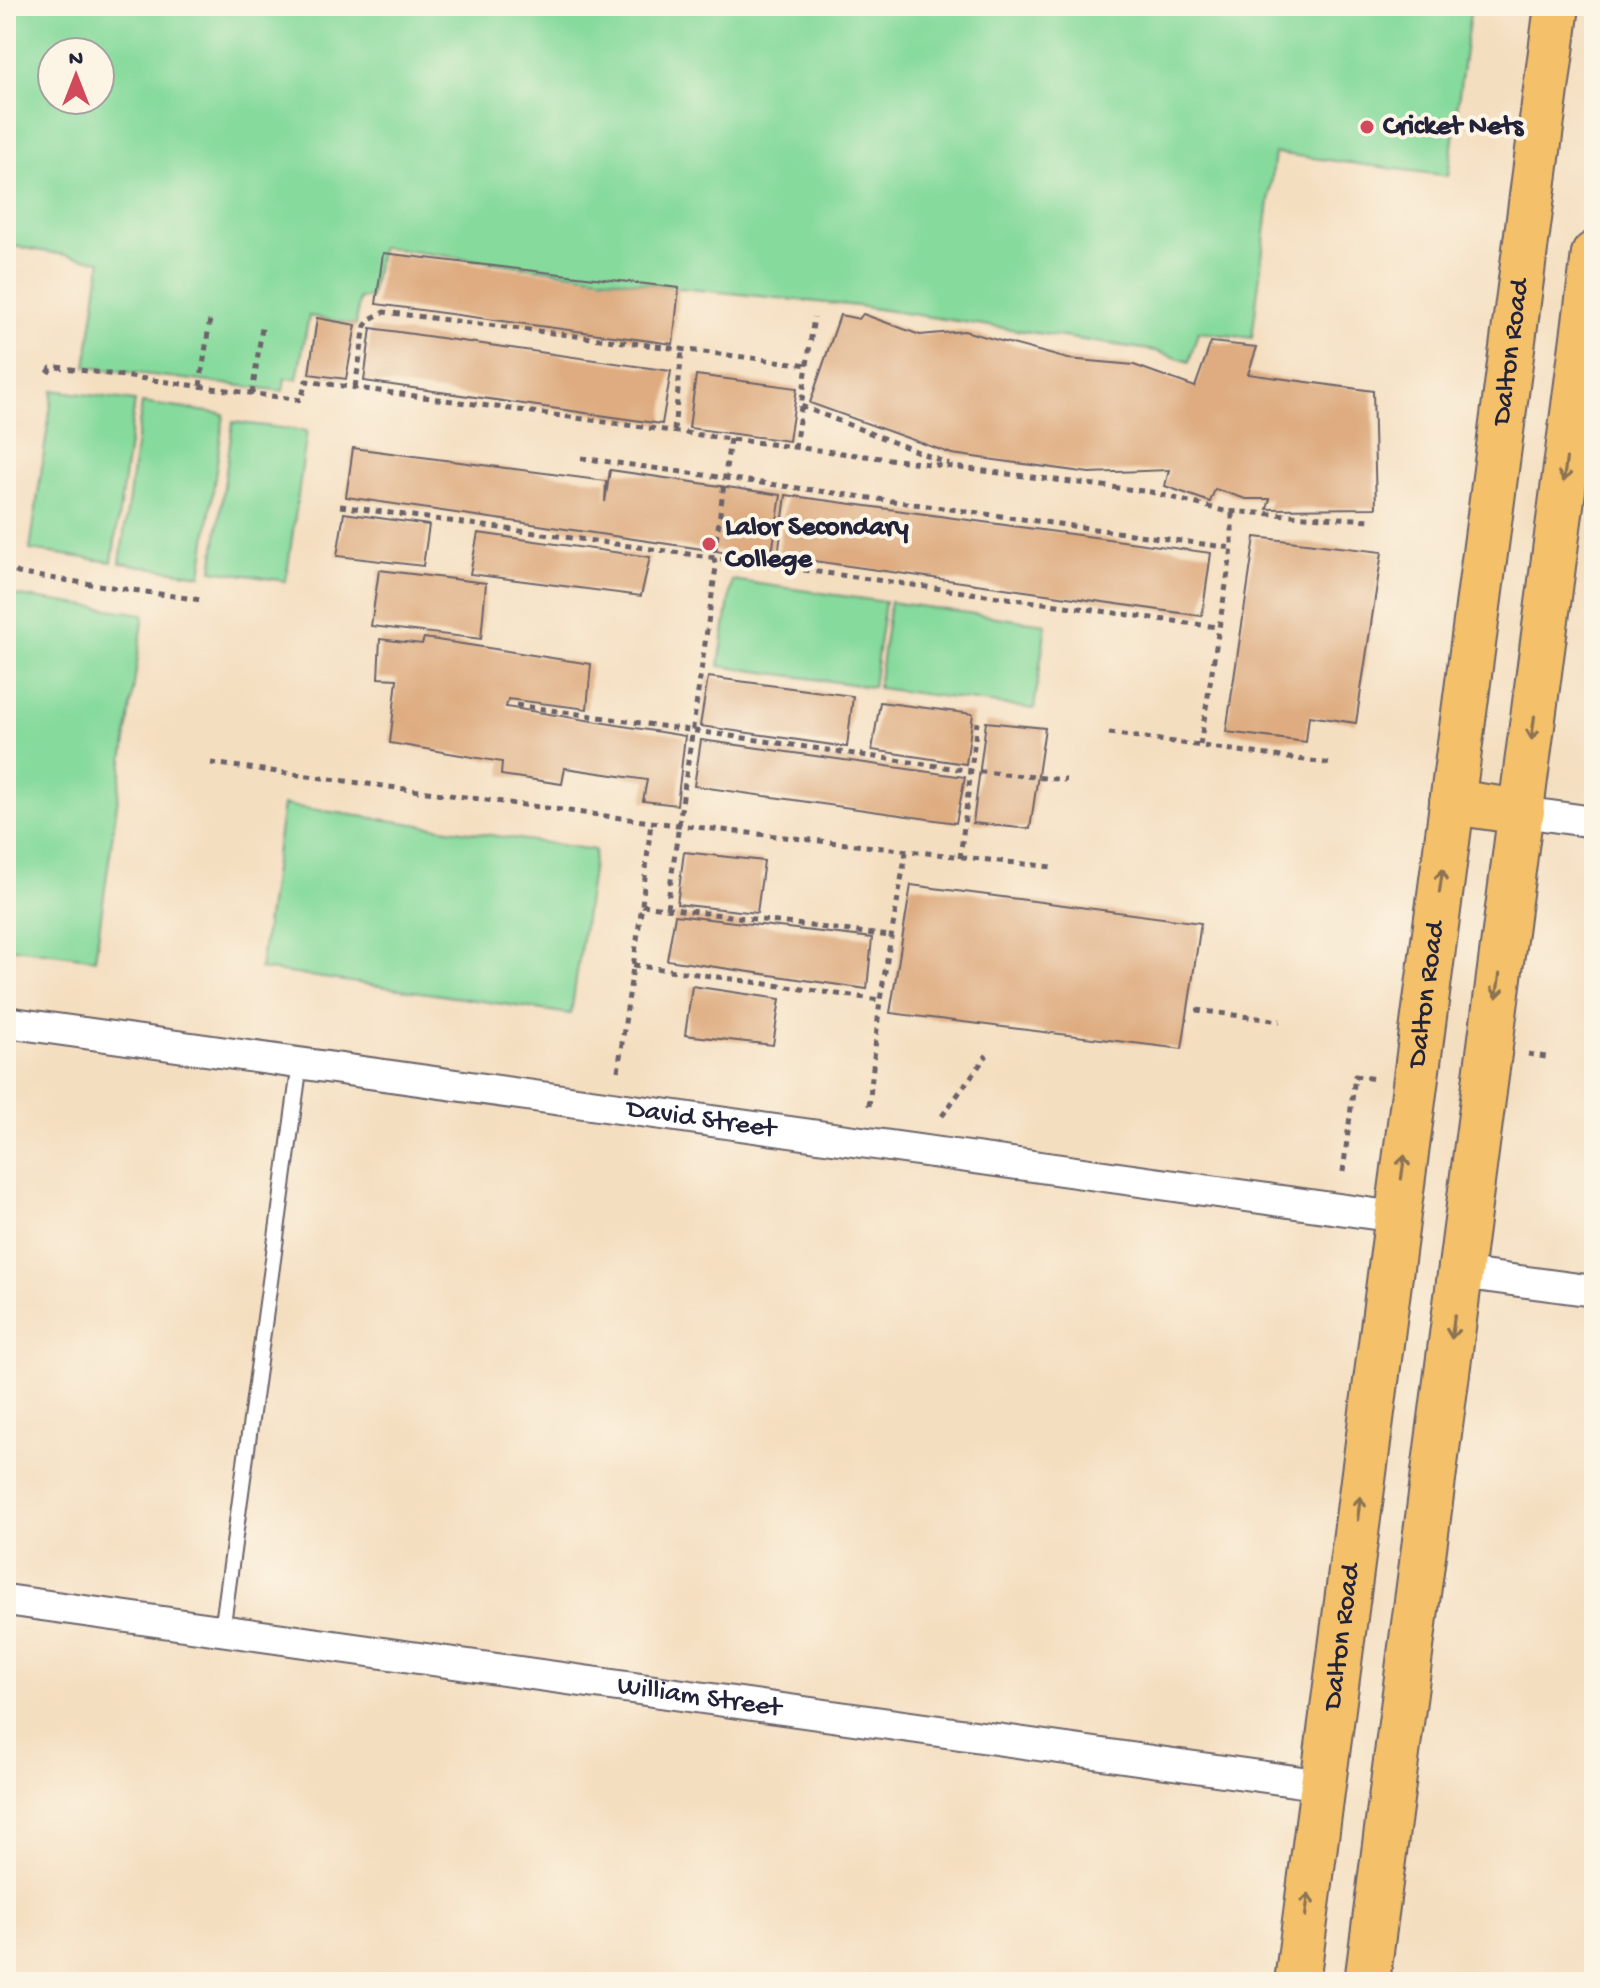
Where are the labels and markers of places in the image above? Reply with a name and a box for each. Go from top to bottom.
place label: Cricket Nets [1383,111,1525,144]
marker: Cricket Nets [1358,118,1376,136]
place label: Lalor Secondary College [725,512,909,577]
marker: Lalor Secondary College [700,535,718,553]

